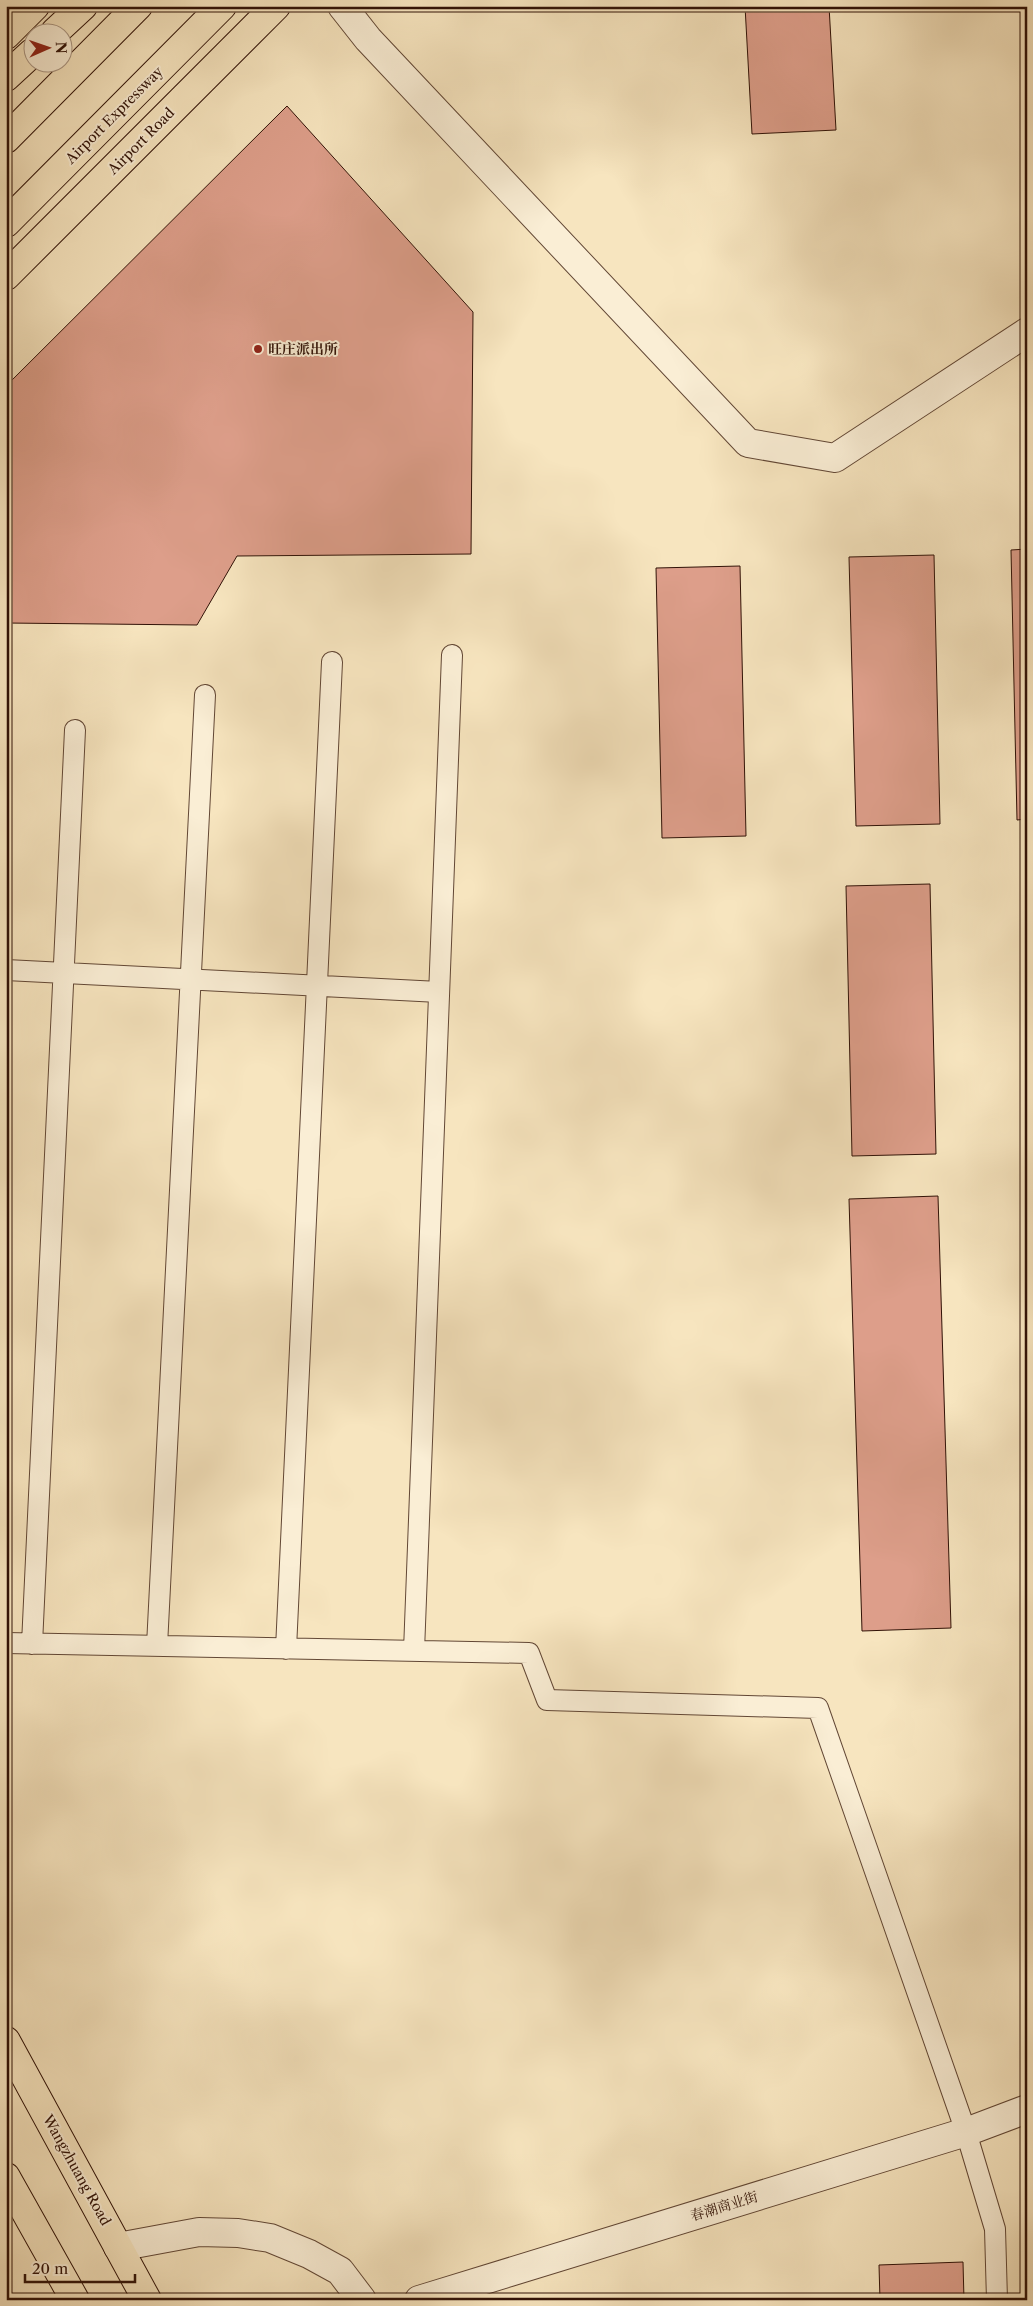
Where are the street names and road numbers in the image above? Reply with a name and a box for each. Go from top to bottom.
street label: Airport Expressway [61,62,167,168]
street label: Airport Road [103,104,178,179]
street label: Wangzhuang Road [39,2110,115,2229]
street label: 春潮商业街 [688,2187,760,2225]

